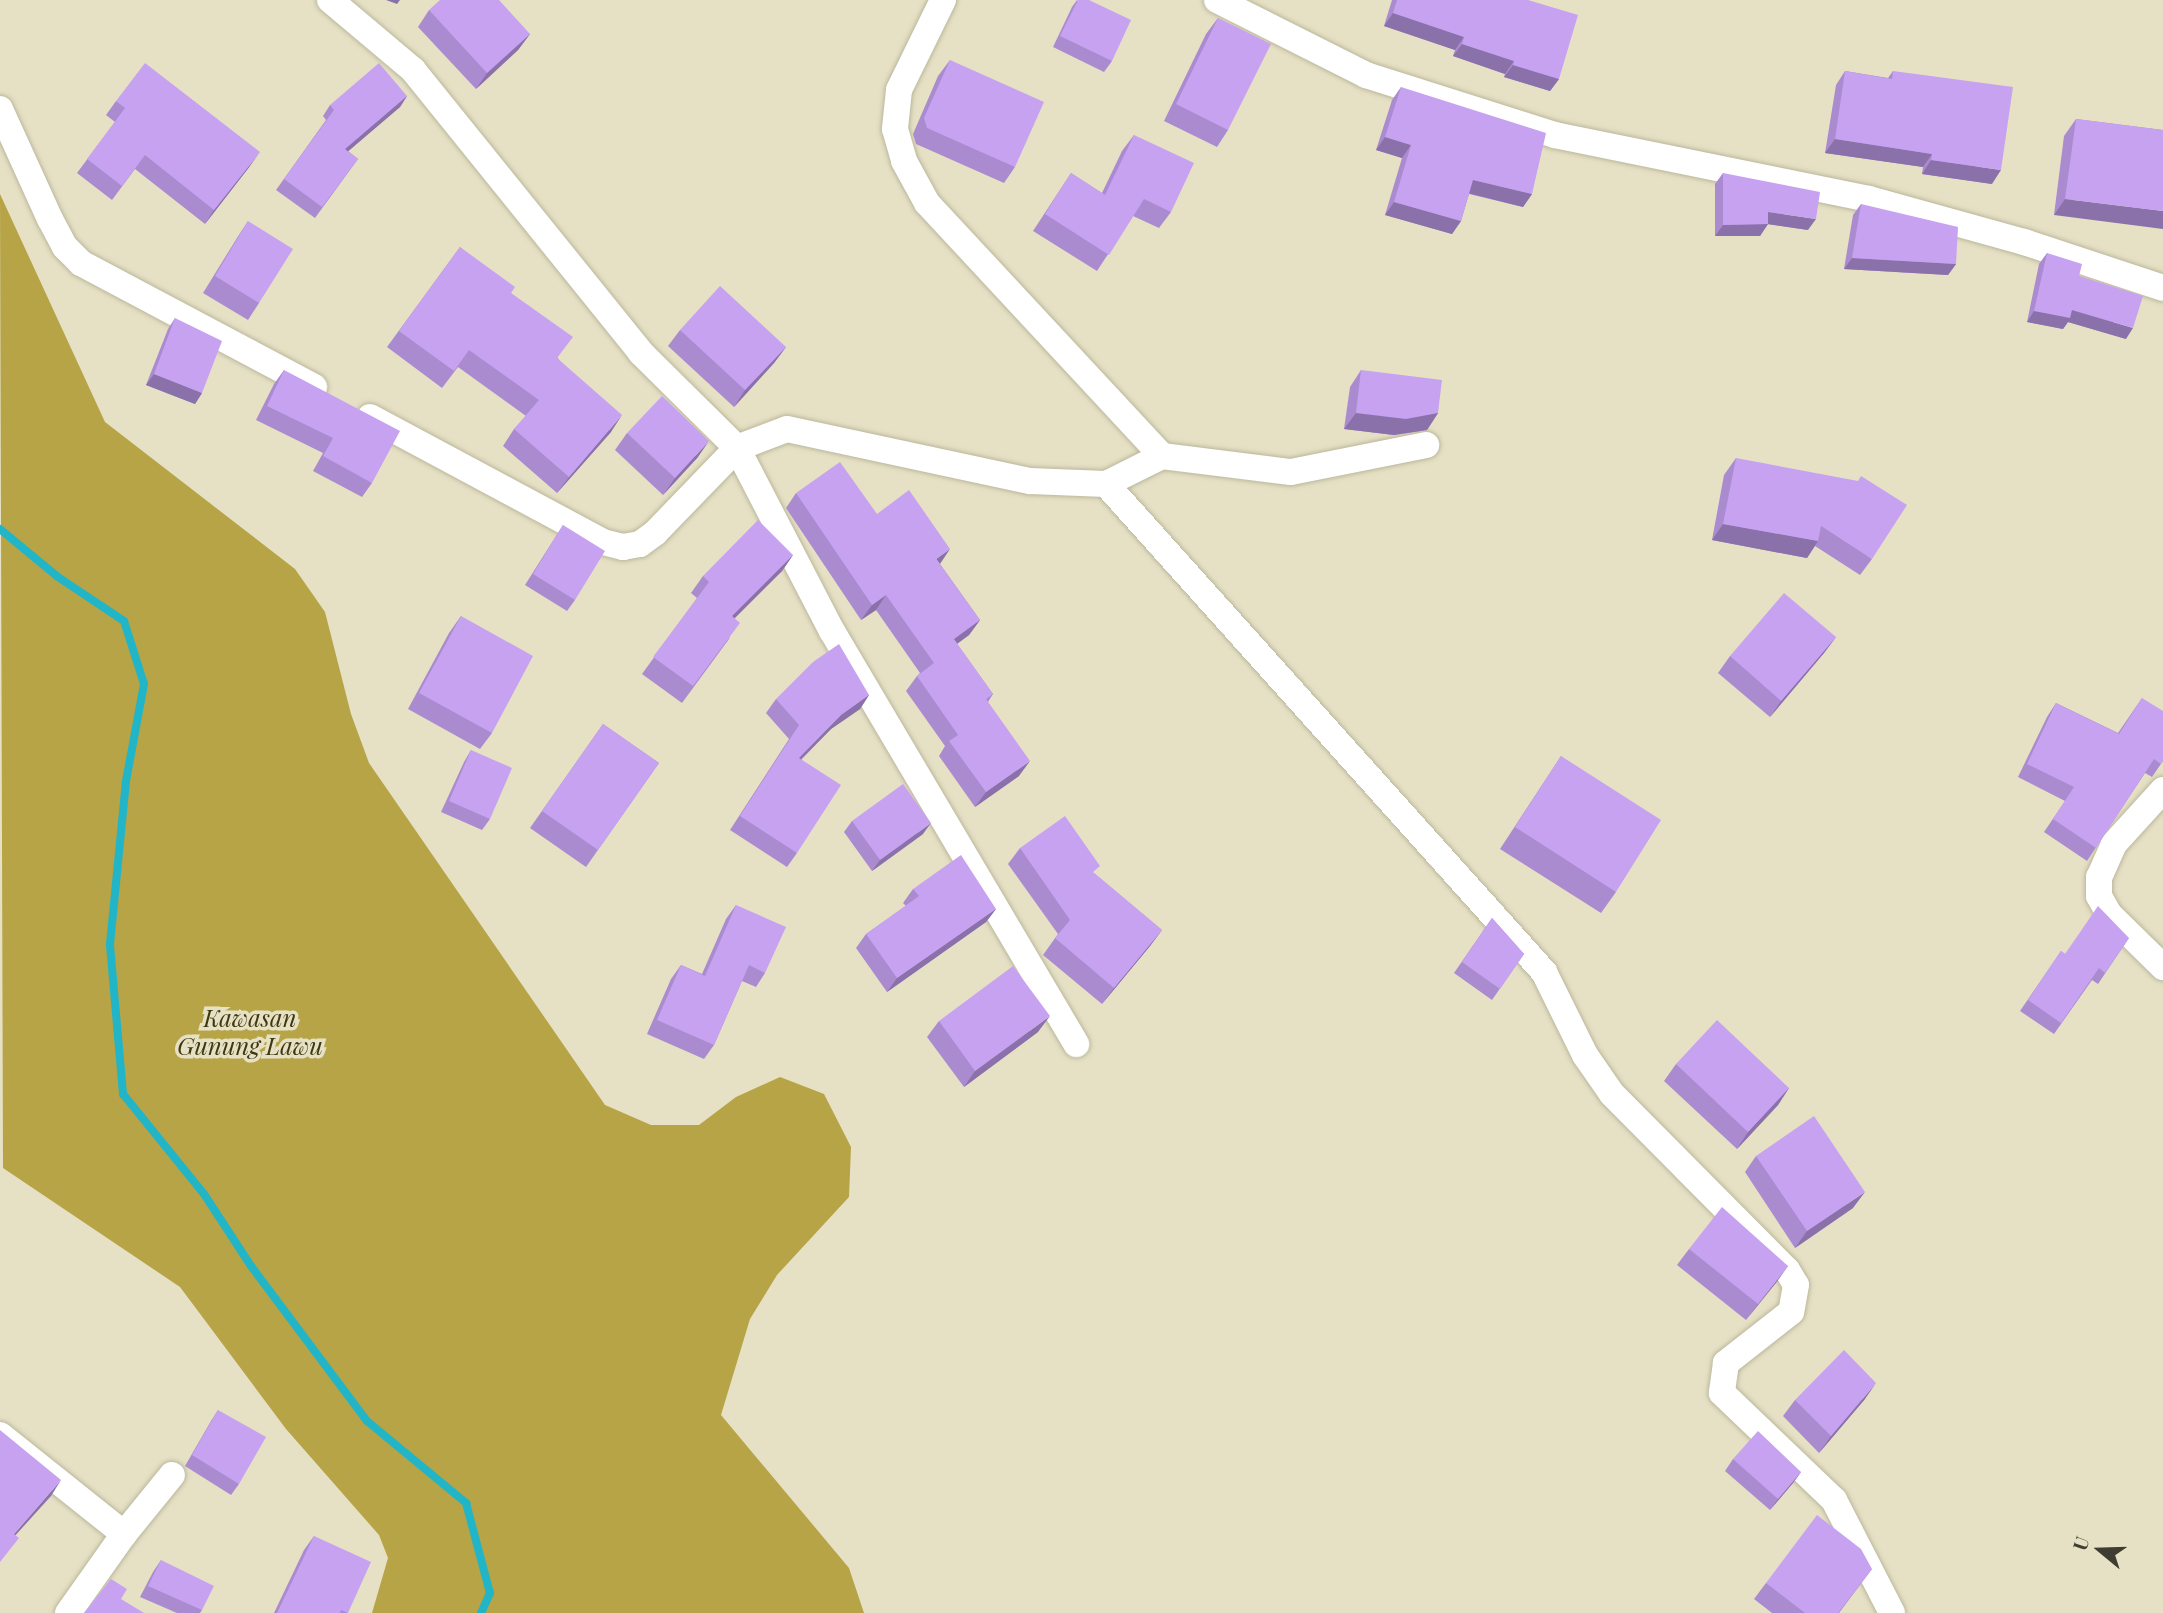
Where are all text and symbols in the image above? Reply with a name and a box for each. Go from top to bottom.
park label: Kawasan Gunung Lawu [177,1004,323,1060]
north arrow [2065,1515,2135,1585]
text: U [2066,1533,2095,1554]

